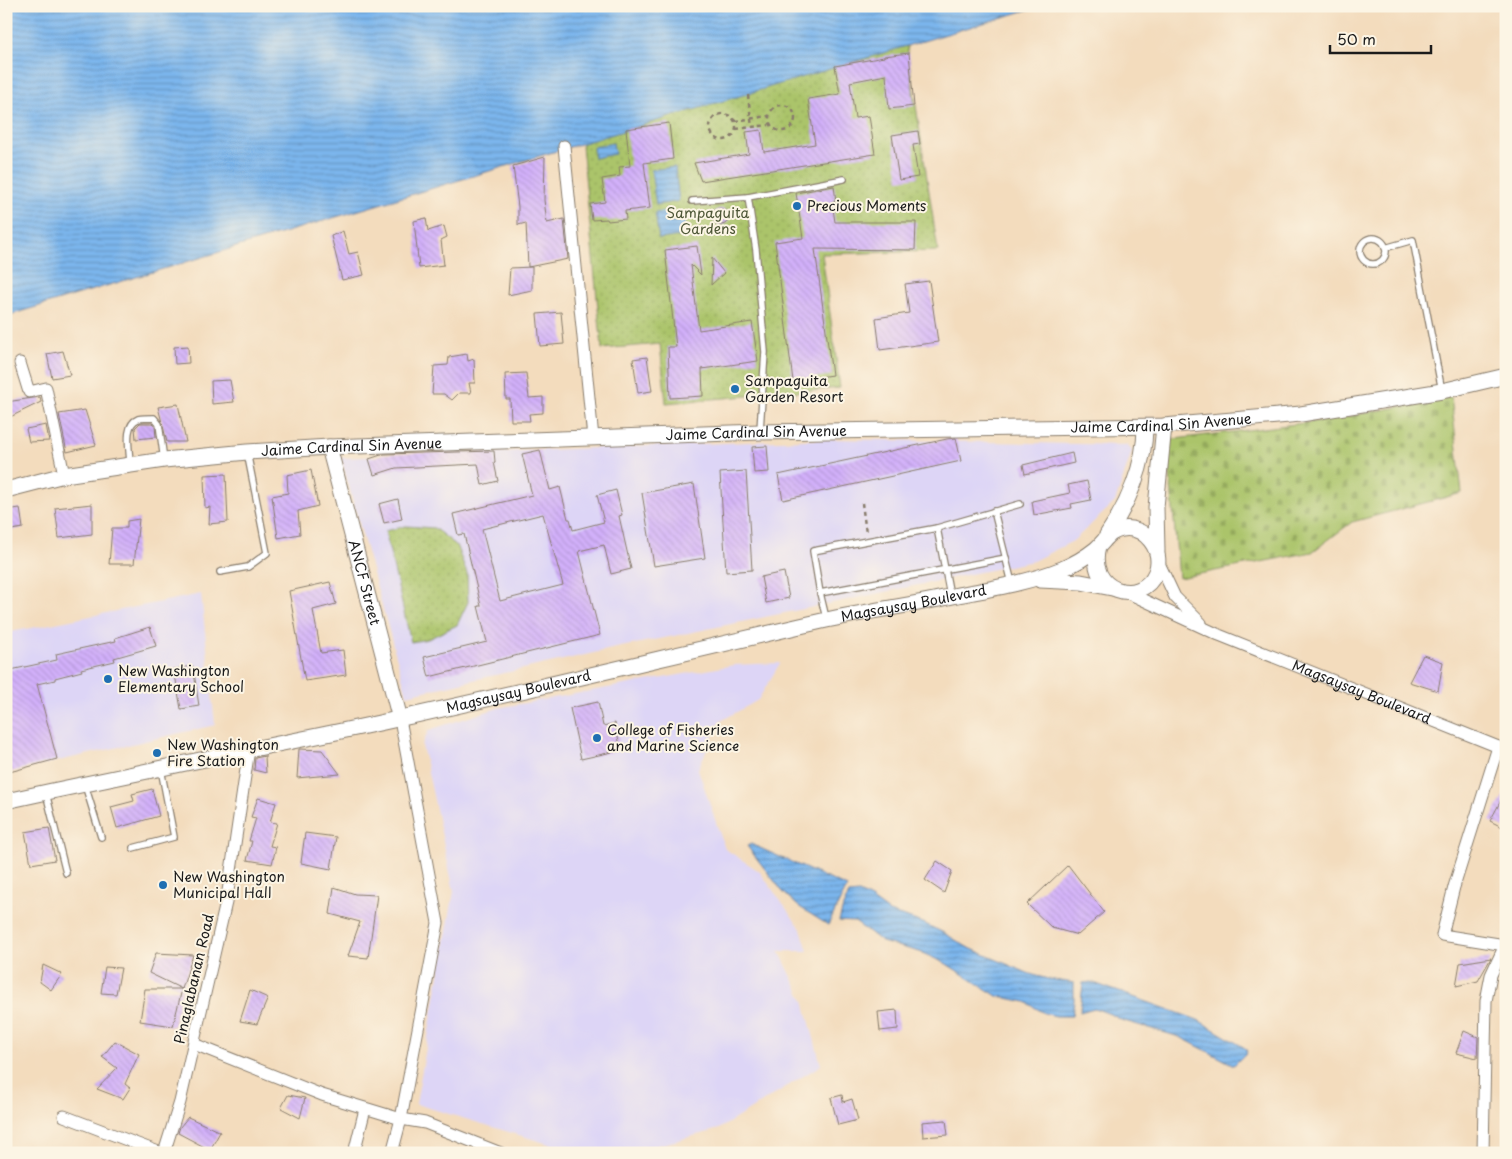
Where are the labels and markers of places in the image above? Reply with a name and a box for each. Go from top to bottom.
place label: Precious Moments [807,195,927,216]
marker: Precious Moments [791,200,803,212]
place label: Sampaguita Garden Resort [745,370,844,407]
marker: Sampaguita Garden Resort [729,383,741,395]
place label: New Washington Elementary School [118,660,244,697]
marker: New Washington Elementary School [102,673,114,685]
place label: College of Fisheries and Marine Science [607,719,739,756]
marker: College of Fisheries and Marine Science [591,732,603,744]
place label: New Washington Fire Station [167,734,279,771]
marker: New Washington Fire Station [151,747,163,759]
place label: New Washington Municipal Hall [173,866,285,903]
marker: New Washington Municipal Hall [157,879,169,891]

